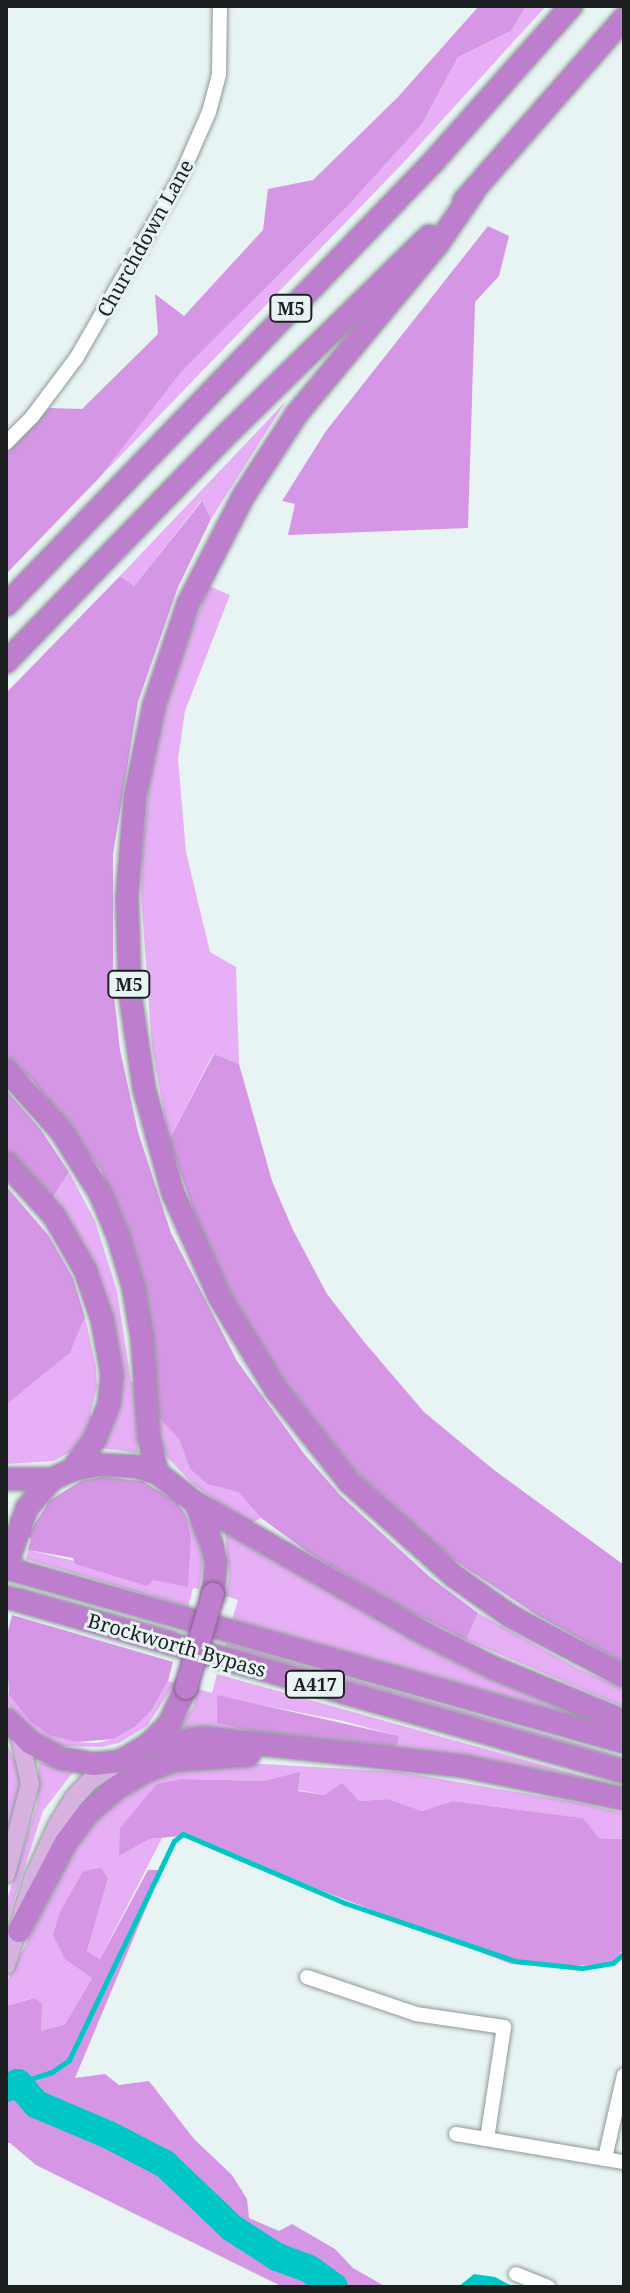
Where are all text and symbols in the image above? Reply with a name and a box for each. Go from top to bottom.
street label: Churchdown Lane [92,155,198,321]
road number: M5 [269,294,313,322]
road number: M5 [107,970,151,998]
street label: Brockworth Bypass [85,1608,269,1682]
road number: A417 [283,1670,347,1698]

